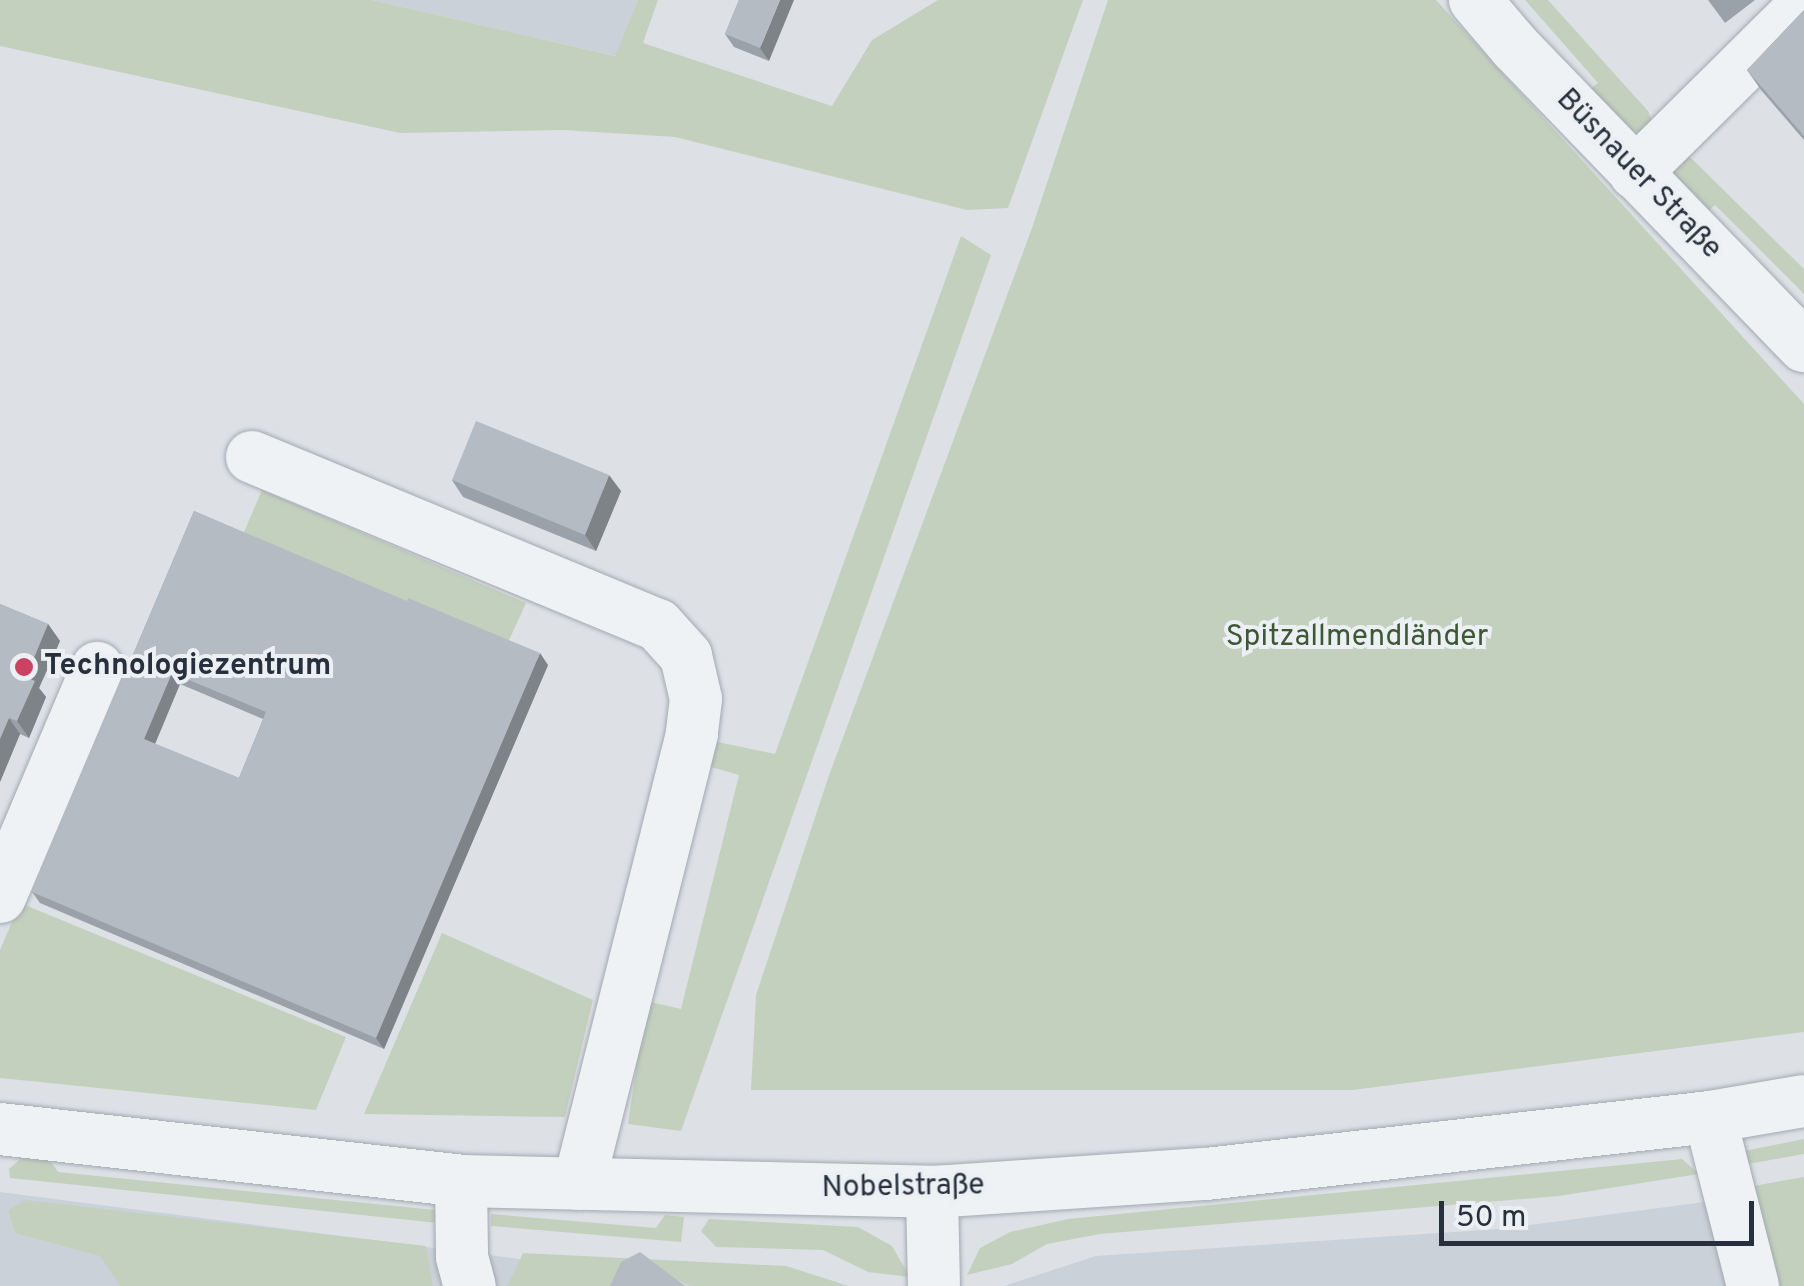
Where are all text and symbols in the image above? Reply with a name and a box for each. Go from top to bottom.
street label: Büsnauer Straße [1548,82,1728,268]
park label: Spitzallmendländer [1226,620,1488,656]
place label: Technologiezentrum [44,649,331,685]
marker: Technologiezentrum [13,656,35,678]
street label: Nobelstraße [821,1169,985,1207]
scale bar [1444,1181,1759,1243]
text: 50 m [1456,1200,1526,1237]

